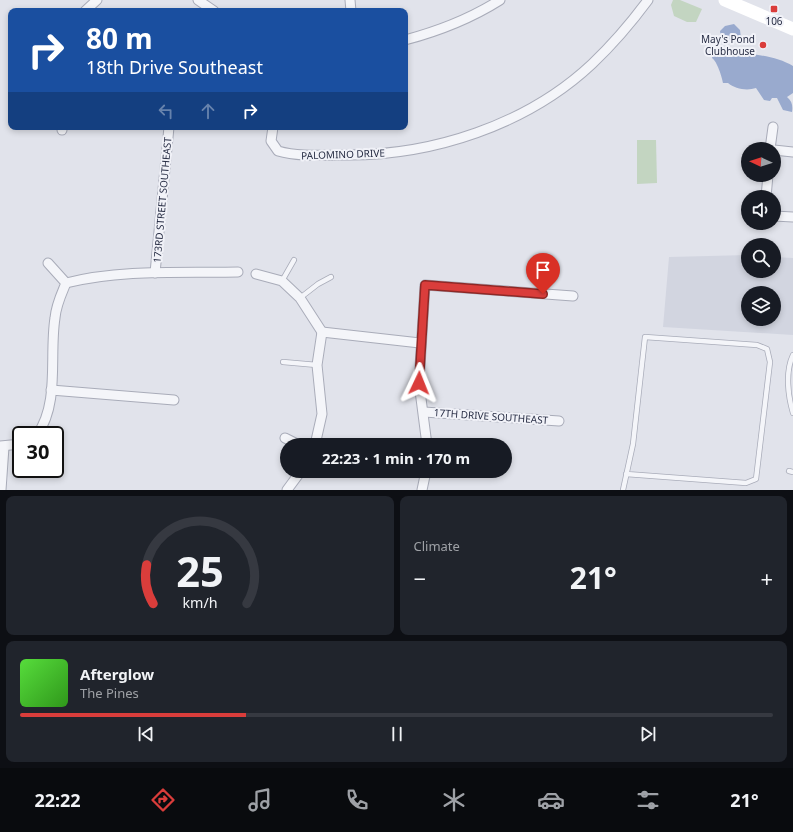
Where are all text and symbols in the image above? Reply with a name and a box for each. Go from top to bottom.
marker: 106 [769,4,779,14]
place label: 106 [765,14,783,28]
text: 80 m [86,19,153,57]
icon: right [20,24,72,76]
place label: May's Pond Clubhouse [701,32,755,58]
marker: May's Pond Clubhouse [758,40,768,50]
text: 18th Drive Southeast [86,55,263,79]
icon: left [155,100,177,122]
icon: ahead [197,100,219,122]
icon: right [239,100,261,122]
street label: 173RD STREET SOUTHEAST [150,136,175,264]
north arrow [741,142,781,182]
map controls [741,142,781,326]
street label: PALOMINO DRIVE [301,146,385,162]
button: sound [741,190,781,230]
button: search [741,238,781,278]
pin [526,253,560,294]
icon: arrive [532,259,554,281]
button: layers [741,286,781,326]
position arrow [398,362,440,404]
street label: 17TH DRIVE SOUTHEAST [433,405,549,427]
speed limit sign: 30 [12,426,64,478]
text: 22:23 · 1 min · 170 m [322,448,470,468]
text: Climate [414,537,460,555]
text: 25 [176,542,224,598]
text: 21° [570,557,617,598]
text: − [414,563,426,593]
text: + [760,563,773,593]
text: km/h [182,592,217,611]
text: Afterglow [80,664,154,684]
text: The Pines [80,684,139,702]
icon: previous [135,723,157,745]
icon: pause [386,723,408,745]
icon: next [637,723,659,745]
icon: directions [149,786,177,814]
icon: music [246,786,274,814]
icon: phone [343,786,371,814]
icon: climate [440,786,468,814]
icon: car [537,786,565,814]
icon: filters [634,786,662,814]
text: 22:22 [34,788,81,812]
text: 21° [730,788,759,812]

